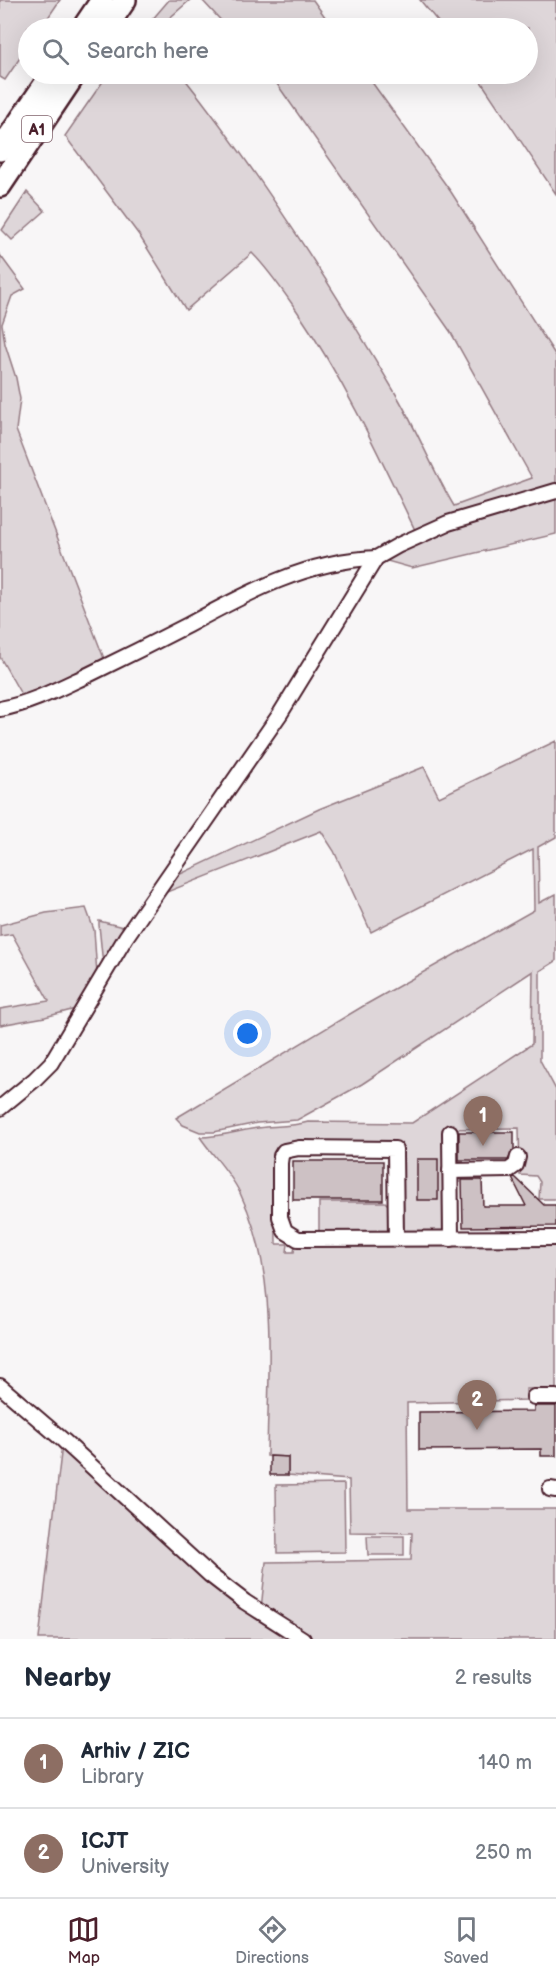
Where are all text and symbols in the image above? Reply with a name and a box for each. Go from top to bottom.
search box [18,18,538,84]
icon: search [39,35,72,68]
text: Search here [87,38,209,65]
road number: A1 [22,116,52,142]
your location [233,1019,262,1048]
pin: 1 [464,1096,502,1146]
pin: 2 [458,1380,496,1430]
text: Nearby [24,1663,111,1694]
text: 2 results [455,1666,532,1690]
text: Arhiv / ZIC [81,1738,190,1765]
text: 1 [39,1751,48,1775]
text: 140 m [478,1751,532,1775]
text: Library [81,1765,144,1789]
text: ICJT [81,1828,129,1855]
text: 2 [38,1841,49,1865]
text: 250 m [475,1841,532,1865]
text: University [81,1855,169,1879]
tab: Map [67,1913,100,1968]
tab: Directions [235,1913,309,1968]
tab: Saved [444,1913,489,1968]

